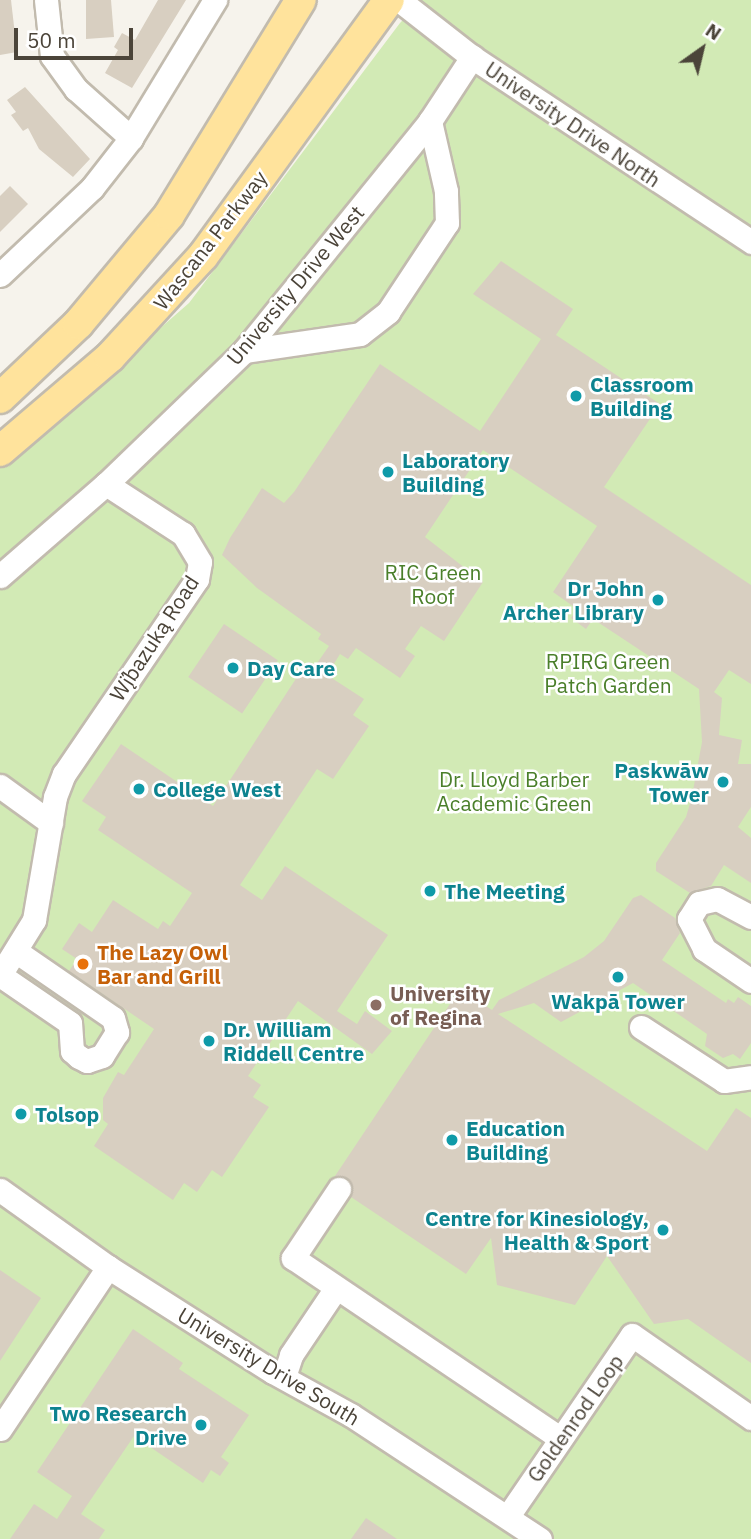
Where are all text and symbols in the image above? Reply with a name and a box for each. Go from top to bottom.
scale bar [18,14,136,58]
north arrow [667,14,737,84]
text: N [701,18,726,45]
text: 50 m [27,26,76,54]
street label: University Drive North [480,56,666,192]
street label: Wascana Parkway [148,165,272,315]
street label: University Drive West [221,200,369,370]
place label: Classroom Building [590,371,694,421]
marker: Classroom Building [568,388,584,404]
place label: Laboratory Building [402,447,509,497]
marker: Laboratory Building [380,464,396,480]
park label: RIC Green Roof [384,559,482,609]
street label: Wį́bazuką Road [104,571,204,705]
place label: Dr John Archer Library [503,575,644,625]
marker: Dr John Archer Library [650,592,666,608]
park label: RPIRG Green Patch Garden [544,648,672,698]
place label: Day Care [247,655,335,681]
marker: Day Care [225,660,241,676]
place label: Paskwāw Tower [614,757,709,807]
park label: Dr. Lloyd Barber Academic Green [436,766,592,816]
marker: Paskwāw Tower [715,774,731,790]
place label: College West [153,776,281,802]
marker: College West [131,781,147,797]
place label: The Meeting [444,878,564,904]
marker: The Meeting [422,883,438,899]
place label: The Lazy Owl Bar and Grill [97,939,228,989]
marker: The Lazy Owl Bar and Grill [75,956,91,972]
marker: Wakpā Tower [610,969,626,985]
place label: University of Regina [390,980,490,1030]
place label: Wakpā Tower [551,988,685,1014]
marker: University of Regina [368,997,384,1013]
place label: Dr. William Riddell Centre [223,1016,364,1066]
marker: Dr. William Riddell Centre [201,1033,217,1049]
place label: Tolsop [35,1101,99,1127]
marker: Tolsop [13,1106,29,1122]
place label: Education Building [466,1115,565,1165]
marker: Education Building [444,1132,460,1148]
place label: Centre for Kinesiology, Health & Sport [425,1205,649,1255]
marker: Centre for Kinesiology, Health & Sport [655,1222,671,1238]
street label: University Drive South [173,1302,365,1430]
street label: Goldenrod Loop [522,1349,628,1487]
place label: Two Research Drive [49,1400,187,1450]
marker: Two Research Drive [193,1417,209,1433]

